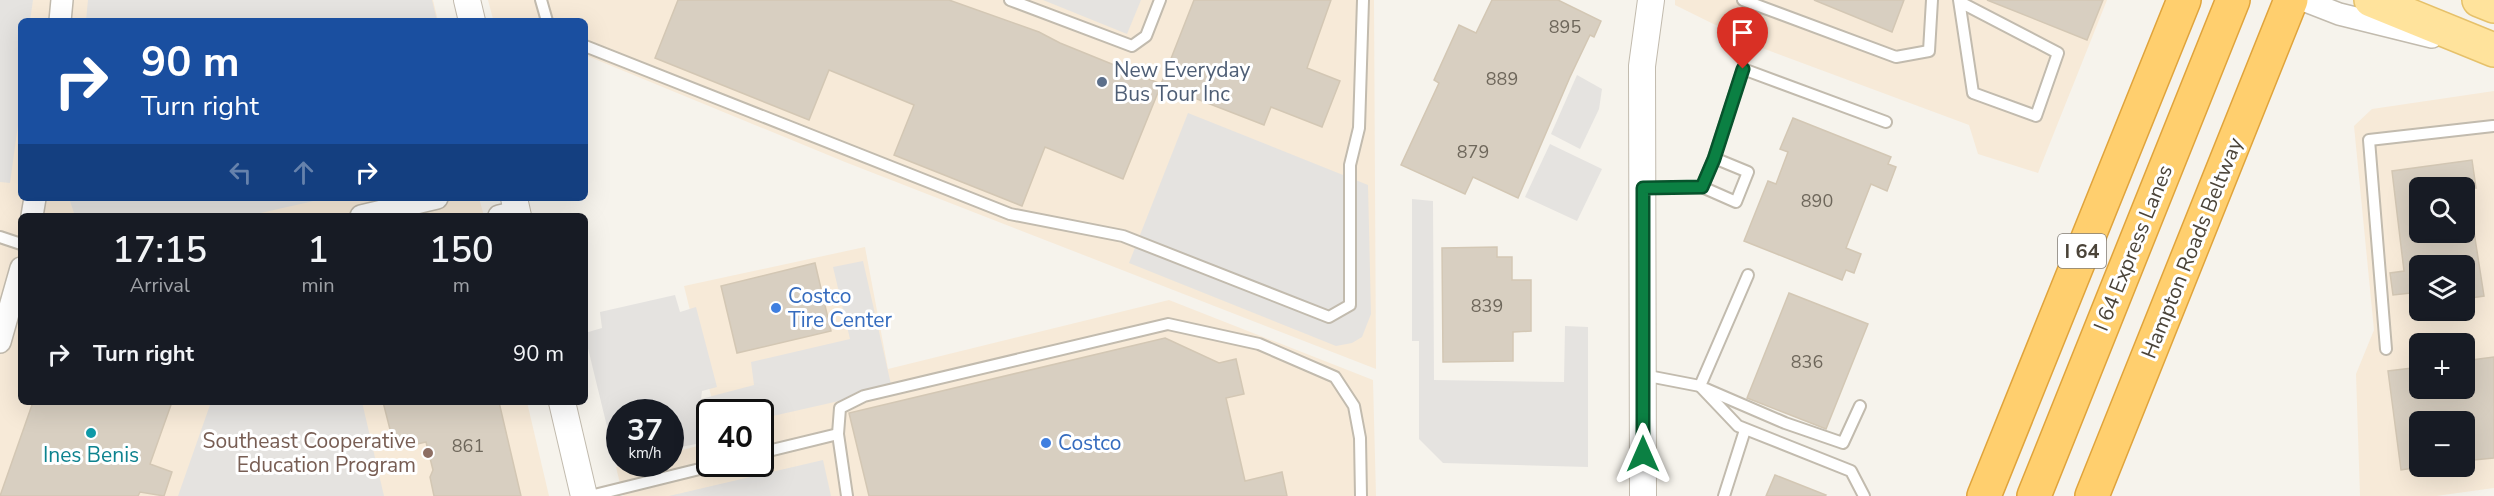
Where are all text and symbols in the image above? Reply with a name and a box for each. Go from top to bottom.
pin [1717,7,1768,69]
house number: 895 [1549,15,1581,39]
icon: arrive [1726,16,1759,49]
text: 90 m [141,34,240,91]
icon: right [42,42,120,120]
place label: New Everyday Bus Tour Inc [1114,56,1251,108]
house number: 889 [1486,67,1518,91]
marker: New Everyday Bus Tour Inc [1095,75,1109,89]
text: Turn right [141,88,259,125]
street label: Hampton Roads Beltway [2135,133,2249,363]
house number: 879 [1457,140,1489,164]
icon: left [224,156,257,189]
icon: ahead [287,156,320,189]
icon: right [350,156,383,189]
street label: I 64 Express Lanes [2087,161,2179,335]
map controls [2409,177,2475,477]
button: search [2409,177,2475,243]
house number: 890 [1801,189,1833,213]
text: 17:15 [112,226,207,275]
text: 1 [307,226,329,275]
text: 150 [429,226,494,275]
road number: I 64 [2058,234,2106,268]
button: layers [2409,255,2475,321]
text: Arrival [130,272,190,299]
text: min [302,272,335,299]
text: m [453,272,470,299]
place label: Costco Tire Center [788,282,892,334]
house number: 839 [1471,294,1503,318]
marker: Costco Tire Center [769,301,783,315]
button: + [2409,333,2475,399]
icon: right [42,338,75,371]
text: Turn right [93,339,194,369]
text: 90 m [513,339,564,369]
house number: 836 [1791,350,1823,374]
speed limit sign: 40 [696,399,774,477]
text: 37 [627,410,663,451]
button: − [2409,411,2475,477]
position arrow [1611,422,1675,486]
marker: Ines Benis [84,426,98,440]
place label: Southeast Cooperative Education Program [203,427,416,479]
place label: Costco [1058,429,1122,457]
house number: 861 [452,434,484,458]
marker: Costco [1039,436,1053,450]
place label: Ines Benis [43,441,139,469]
text: km/h [628,443,662,463]
marker: Southeast Cooperative Education Program [421,446,435,460]

